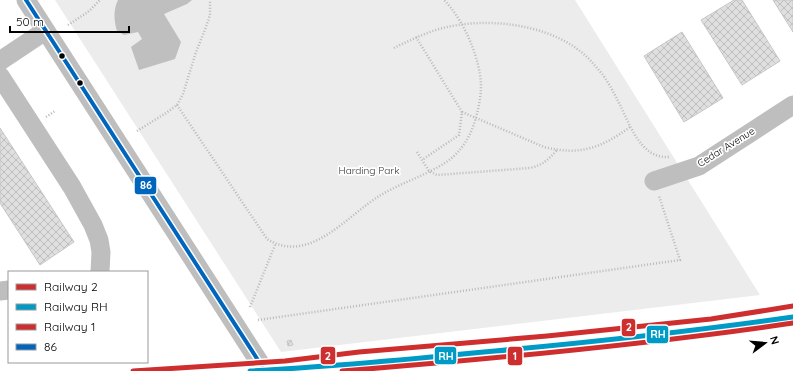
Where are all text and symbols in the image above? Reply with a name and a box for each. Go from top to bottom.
scale bar [10,8,129,34]
text: 50 m [16,14,44,29]
unlabelled marker [57,51,67,61]
unlabelled marker [75,78,85,88]
street label: Cedar Avenue [695,124,757,170]
park label: Harding Park [338,164,400,177]
line badge: 86 [134,176,157,195]
text: 86 [140,178,152,192]
legend [8,271,148,363]
text: Railway 2 [44,279,98,294]
text: Railway RH [44,299,108,314]
line badge: 2 [621,318,636,337]
text: Railway 1 [44,319,95,334]
text: 2 [626,320,632,334]
north arrow [745,323,785,363]
line badge: RH [646,325,669,344]
text: RH [650,327,666,341]
text: N [767,334,782,346]
text: 86 [44,339,57,354]
line badge: 2 [320,346,336,365]
line badge: RH [434,346,457,365]
line badge: 1 [507,346,523,366]
text: 2 [325,349,331,363]
text: RH [438,349,454,363]
text: 1 [513,349,517,363]

